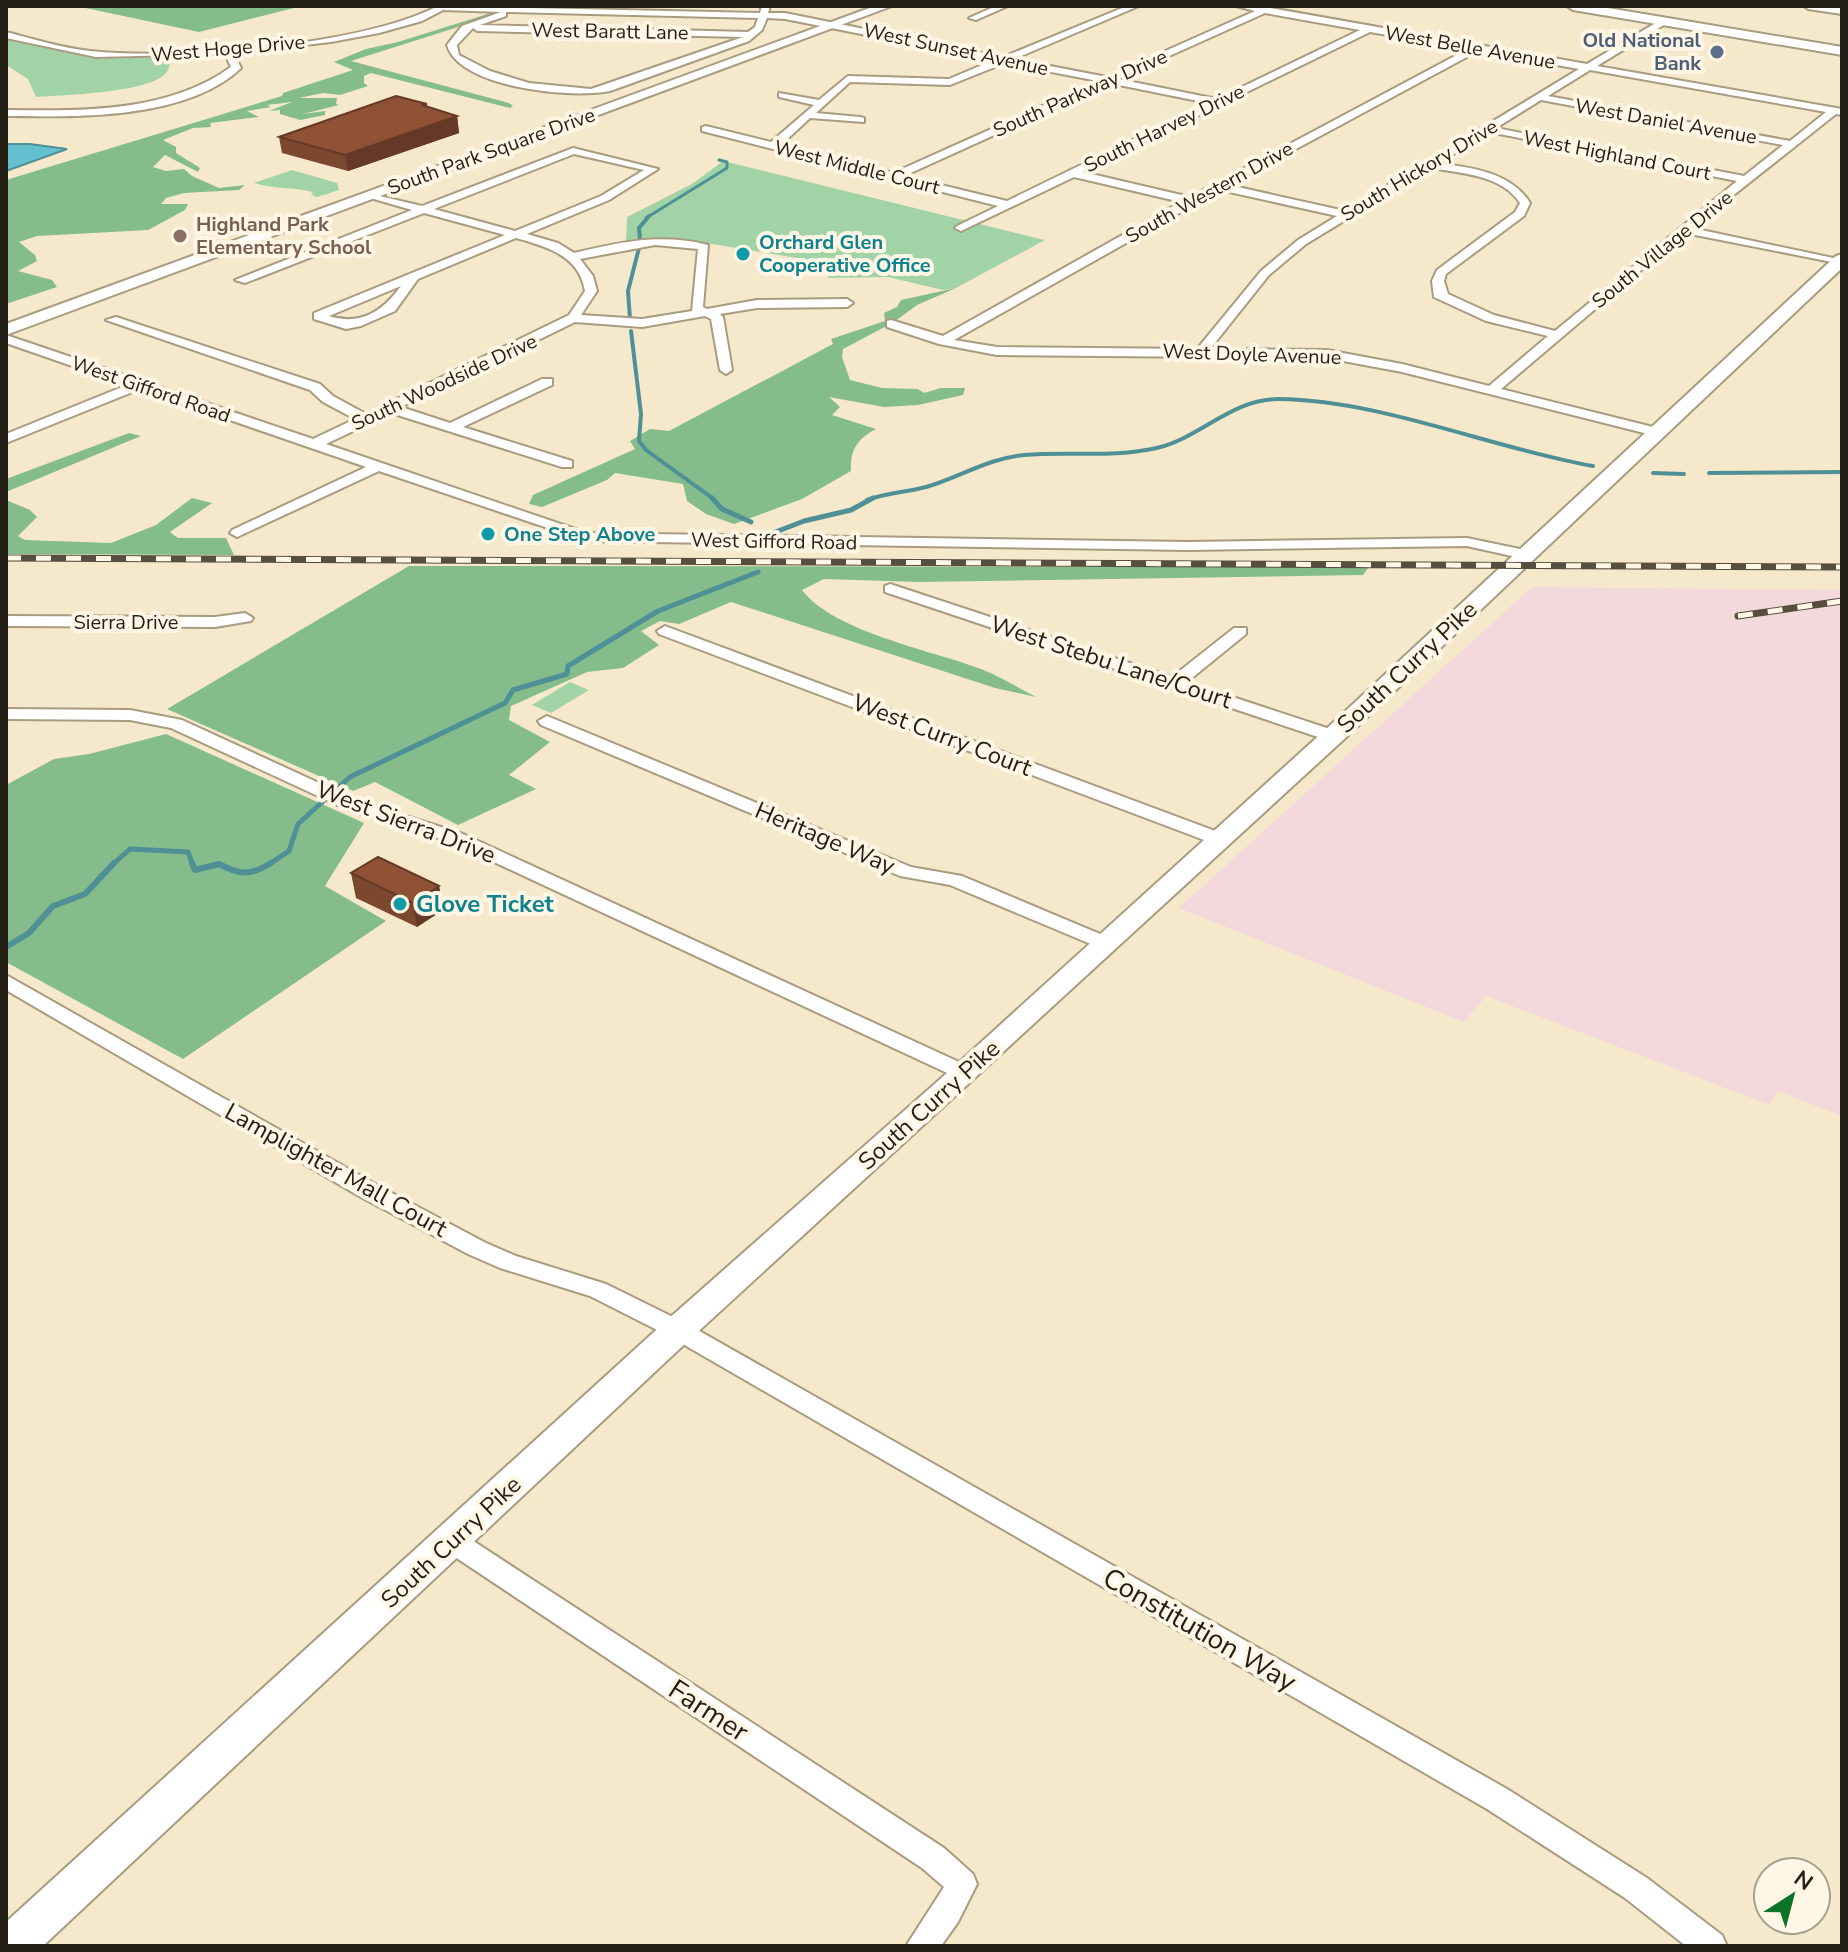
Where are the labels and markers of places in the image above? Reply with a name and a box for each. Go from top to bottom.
place label: Old National Bank [1582,27,1702,77]
marker: Old National Bank [1708,43,1726,61]
place label: Highland Park Elementary School [196,211,372,261]
marker: Highland Park Elementary School [171,227,189,245]
place label: Orchard Glen Cooperative Office [759,229,931,279]
marker: Orchard Glen Cooperative Office [734,245,752,263]
place label: One Step Above [504,521,656,548]
marker: One Step Above [479,525,497,543]
place label: Glove Ticket [416,888,555,920]
marker: Glove Ticket [391,895,409,913]

